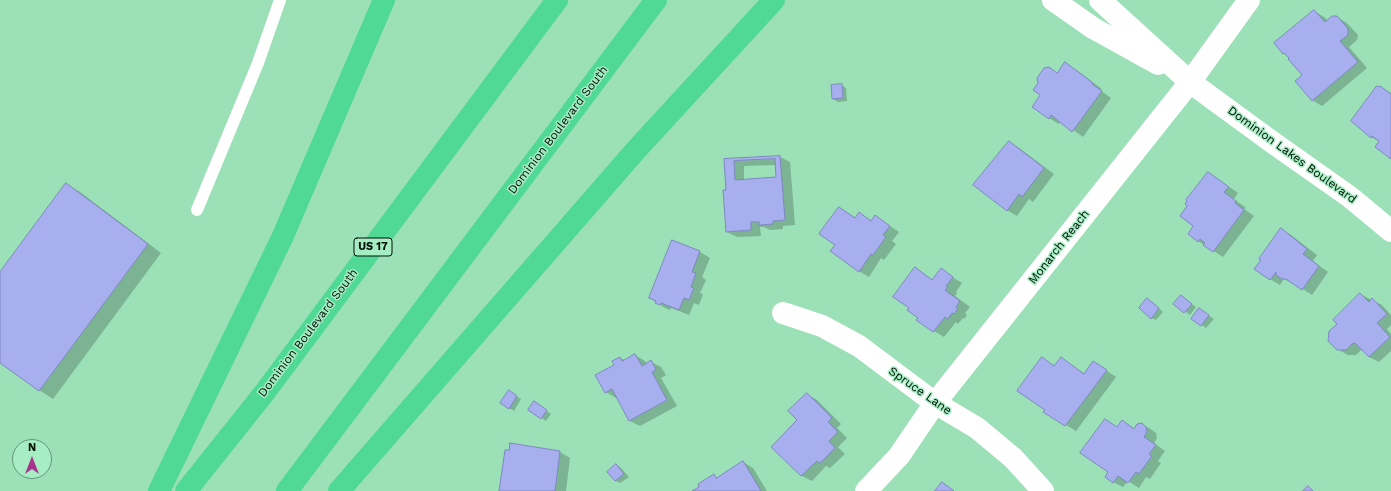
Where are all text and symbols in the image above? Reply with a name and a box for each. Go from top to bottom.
street label: Dominion Boulevard South [505,63,611,197]
street label: Dominion Lakes Boulevard [1225,103,1359,207]
street label: Monarch Reach [1026,207,1092,287]
road number: US 17 [354,238,392,256]
street label: Dominion Boulevard South [255,266,361,400]
street label: Spruce Lane [886,364,954,418]
north arrow [12,439,52,479]
text: N [28,441,36,454]

